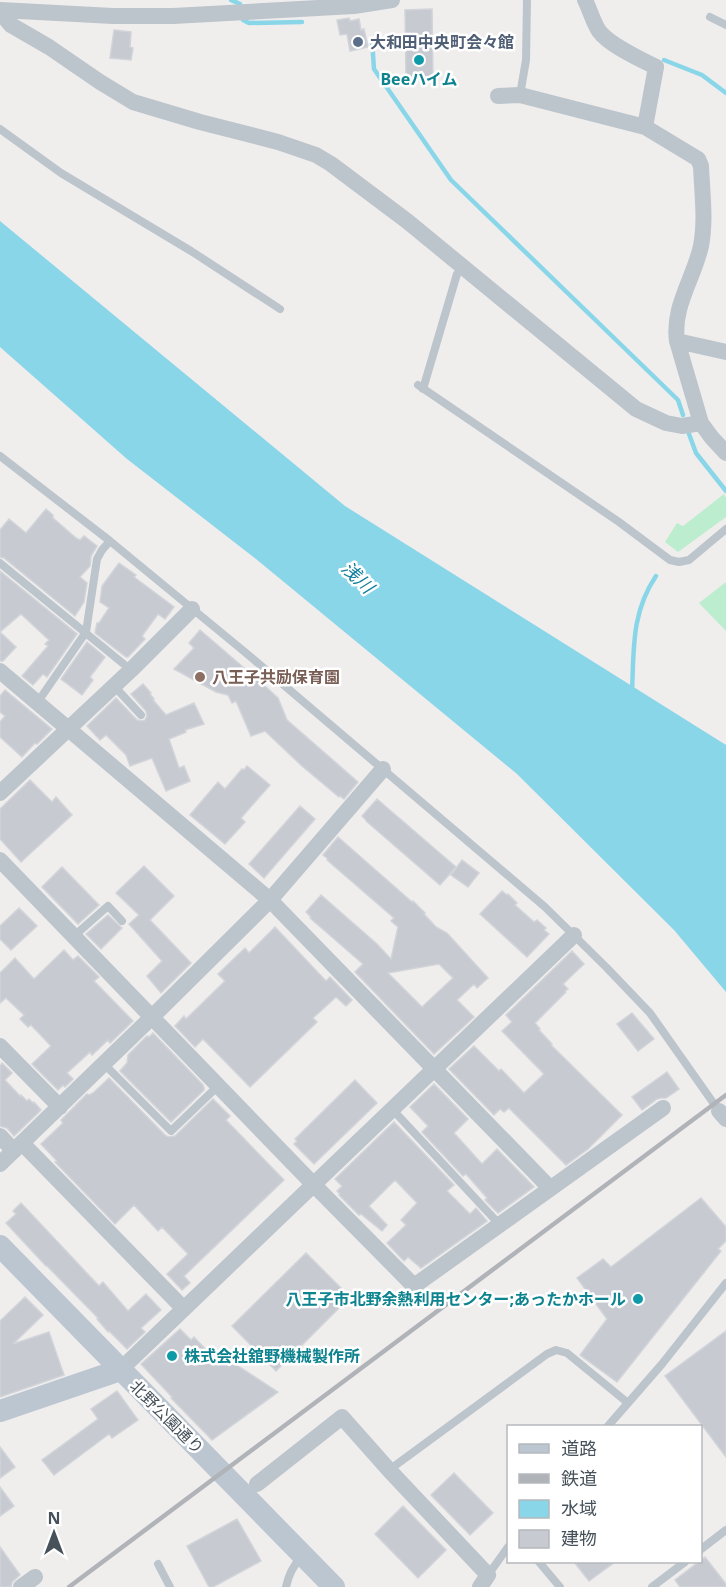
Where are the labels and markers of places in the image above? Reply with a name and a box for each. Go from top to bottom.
place label: 大和田中央町会々館 [370,31,514,53]
marker: 大和田中央町会々館 [351,35,365,49]
marker: Beeハイム [412,53,426,67]
place label: Beeハイム [380,68,458,90]
place label: 八王子共励保育園 [212,666,340,688]
marker: 八王子共励保育園 [193,670,207,684]
place label: 八王子市北野余熱利用センター;あったかホール [285,1288,626,1310]
marker: 八王子市北野余熱利用センター;あったかホール [631,1292,645,1306]
place label: 株式会社舘野機械製作所 [184,1345,360,1367]
marker: 株式会社舘野機械製作所 [165,1349,179,1363]

